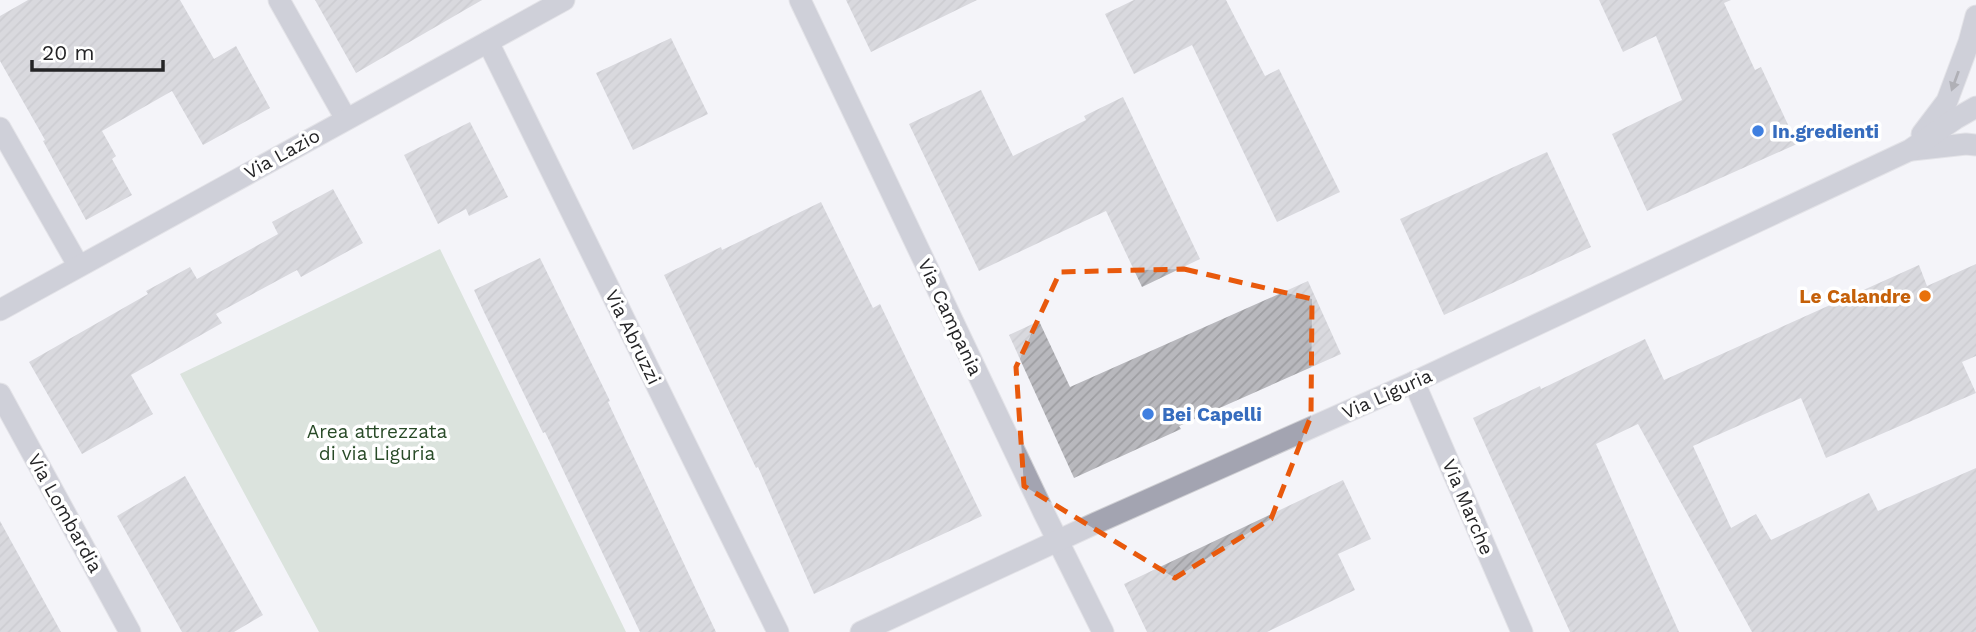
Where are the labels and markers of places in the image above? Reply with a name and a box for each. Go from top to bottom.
place label: In.gredienti [1772,120,1879,143]
marker: In.gredienti [1750,123,1766,139]
place label: Le Calandre [1799,285,1911,308]
marker: Le Calandre [1917,288,1933,304]
place label: Bei Capelli [1162,403,1262,426]
marker: Bei Capelli [1140,406,1156,422]

